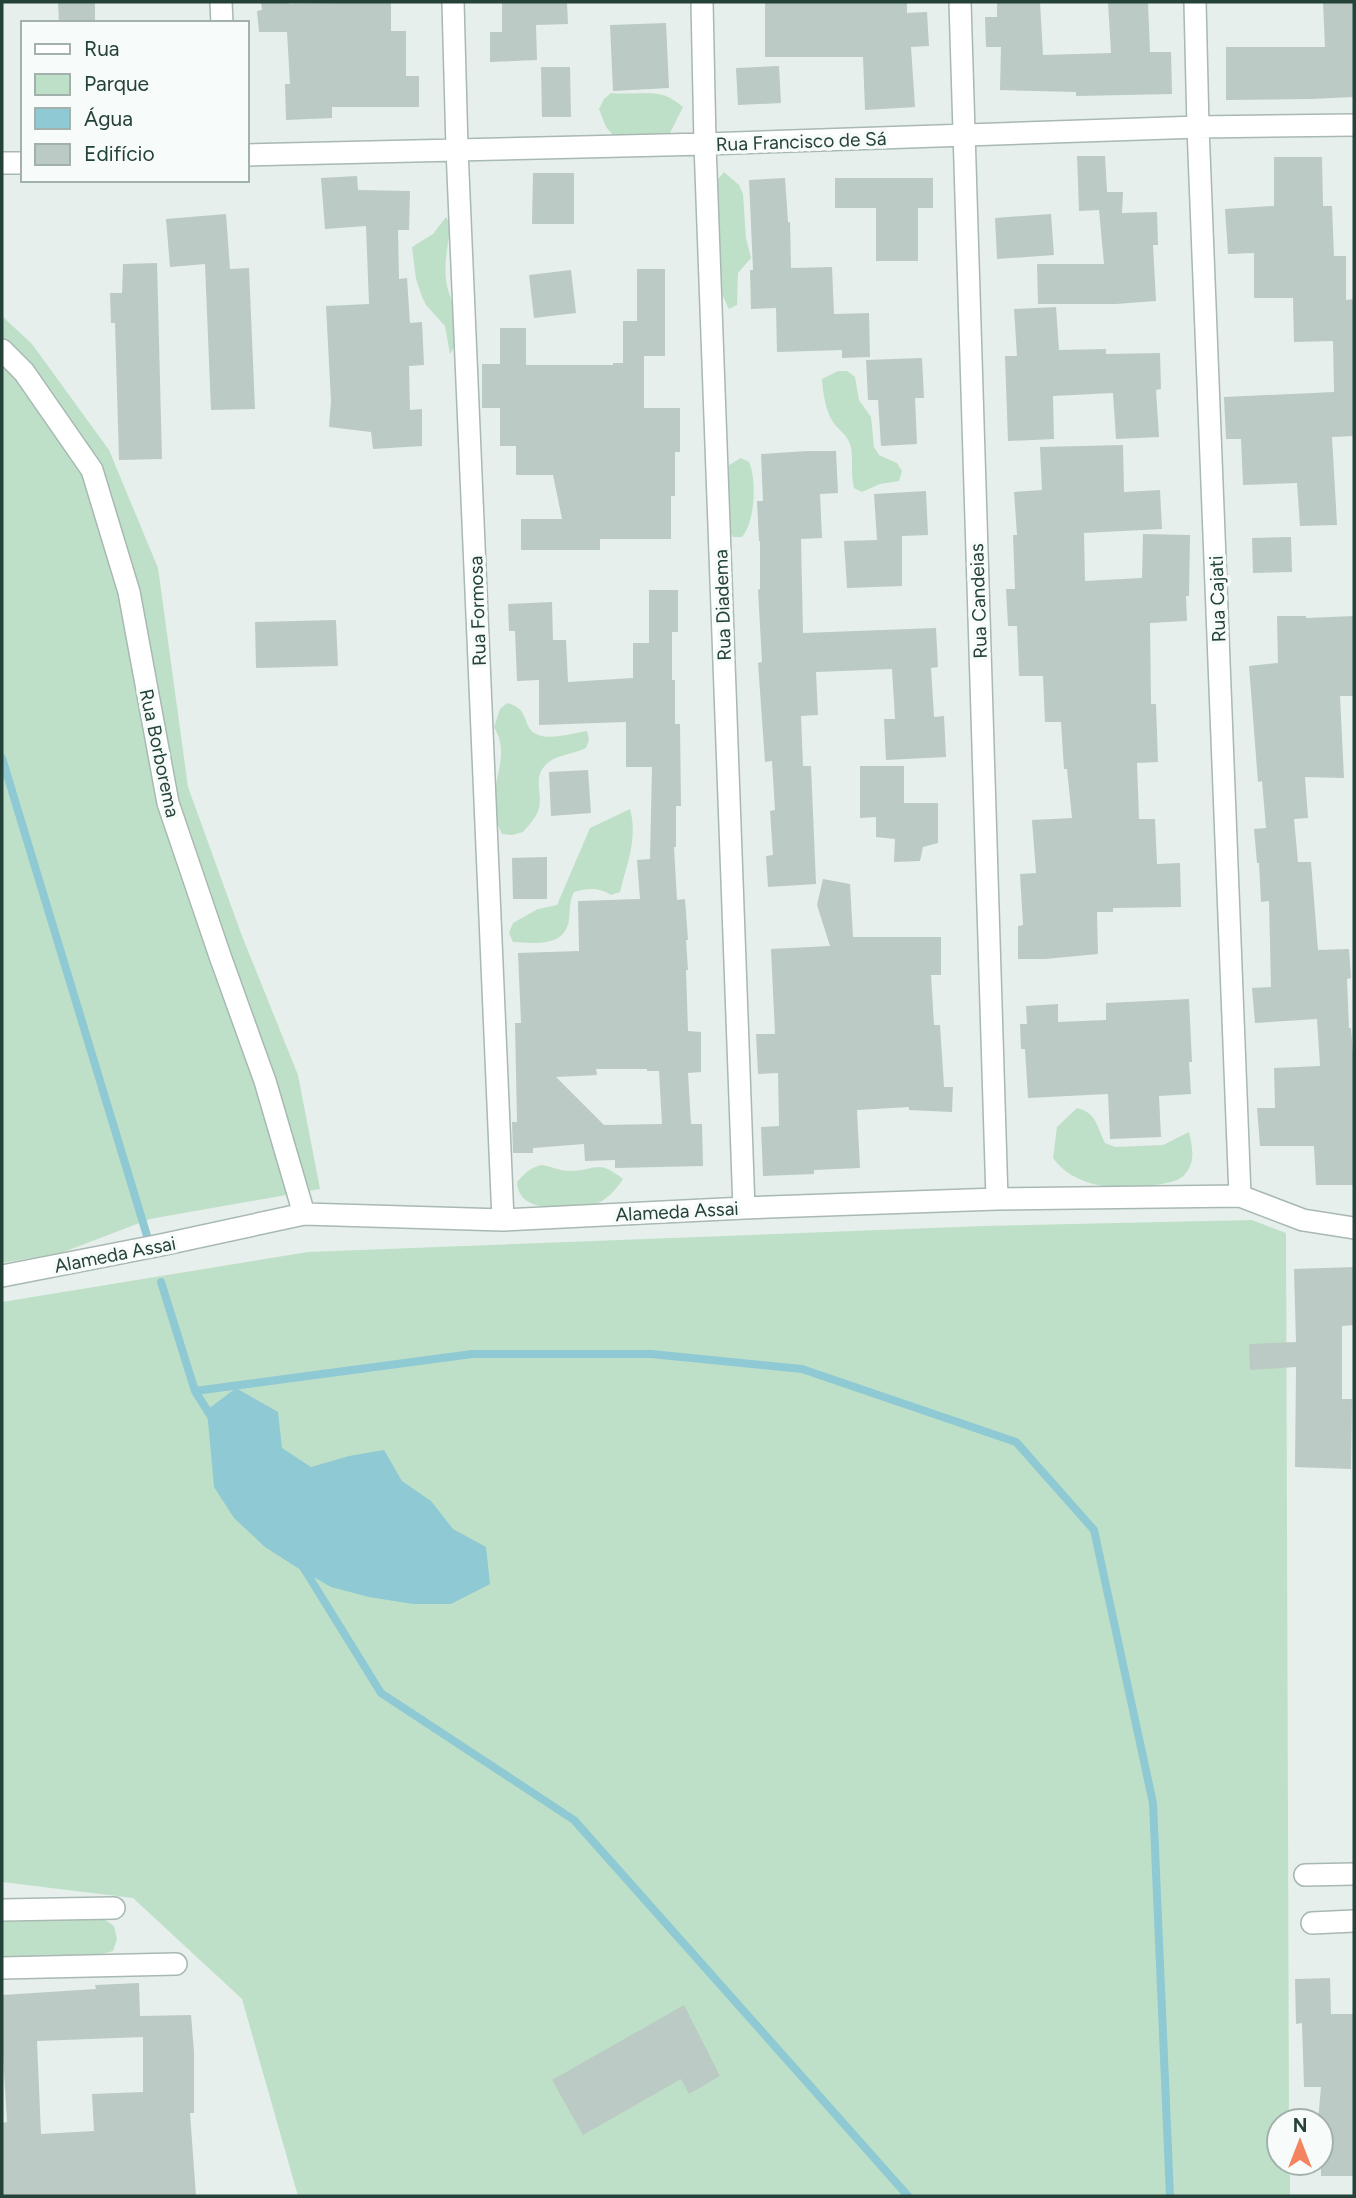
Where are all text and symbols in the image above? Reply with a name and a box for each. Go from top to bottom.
legend [21,21,248,182]
text: Rua [84,36,120,61]
text: Parque [84,71,149,96]
text: Água [84,106,133,131]
street label: Rua Francisco de Sá [715,127,887,156]
text: Edifício [84,141,155,166]
street label: Rua Candeias [965,543,992,659]
street label: Rua Diadema [709,549,736,661]
street label: Rua Formosa [464,555,491,666]
street label: Rua Cajati [1204,555,1231,643]
street label: Rua Borborema [135,687,184,819]
street label: Alameda Assai [615,1197,739,1226]
street label: Alameda Assai [52,1231,178,1278]
north arrow [1265,2107,1335,2177]
text: N [1293,2114,1307,2137]

